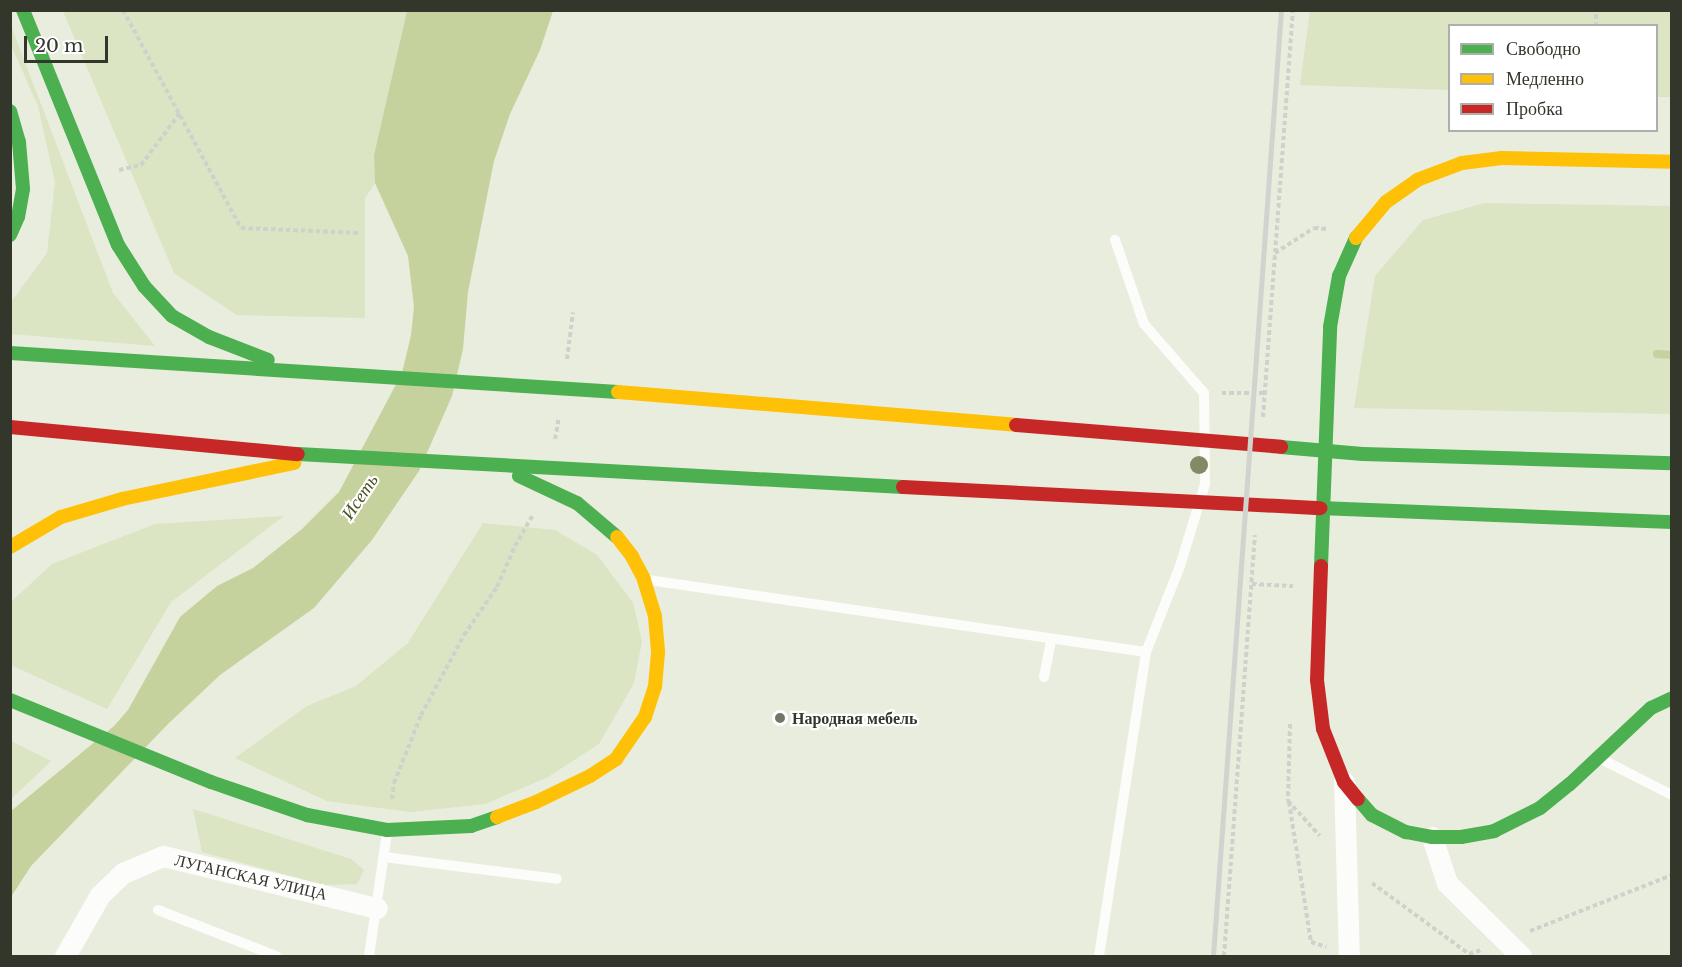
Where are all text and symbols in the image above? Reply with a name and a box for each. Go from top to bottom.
scale bar [27,24,111,62]
legend [1448,24,1658,132]
text: 20 m [35,35,83,57]
text: Свободно [1506,38,1581,60]
text: Медленно [1506,68,1584,90]
text: Пробка [1506,98,1563,120]
water label: Исеть [337,470,383,524]
place label: Народная мебель [792,708,917,728]
marker: Народная мебель [773,711,787,725]
street label: ЛУГАНСКАЯ УЛИЦА [173,850,329,904]

